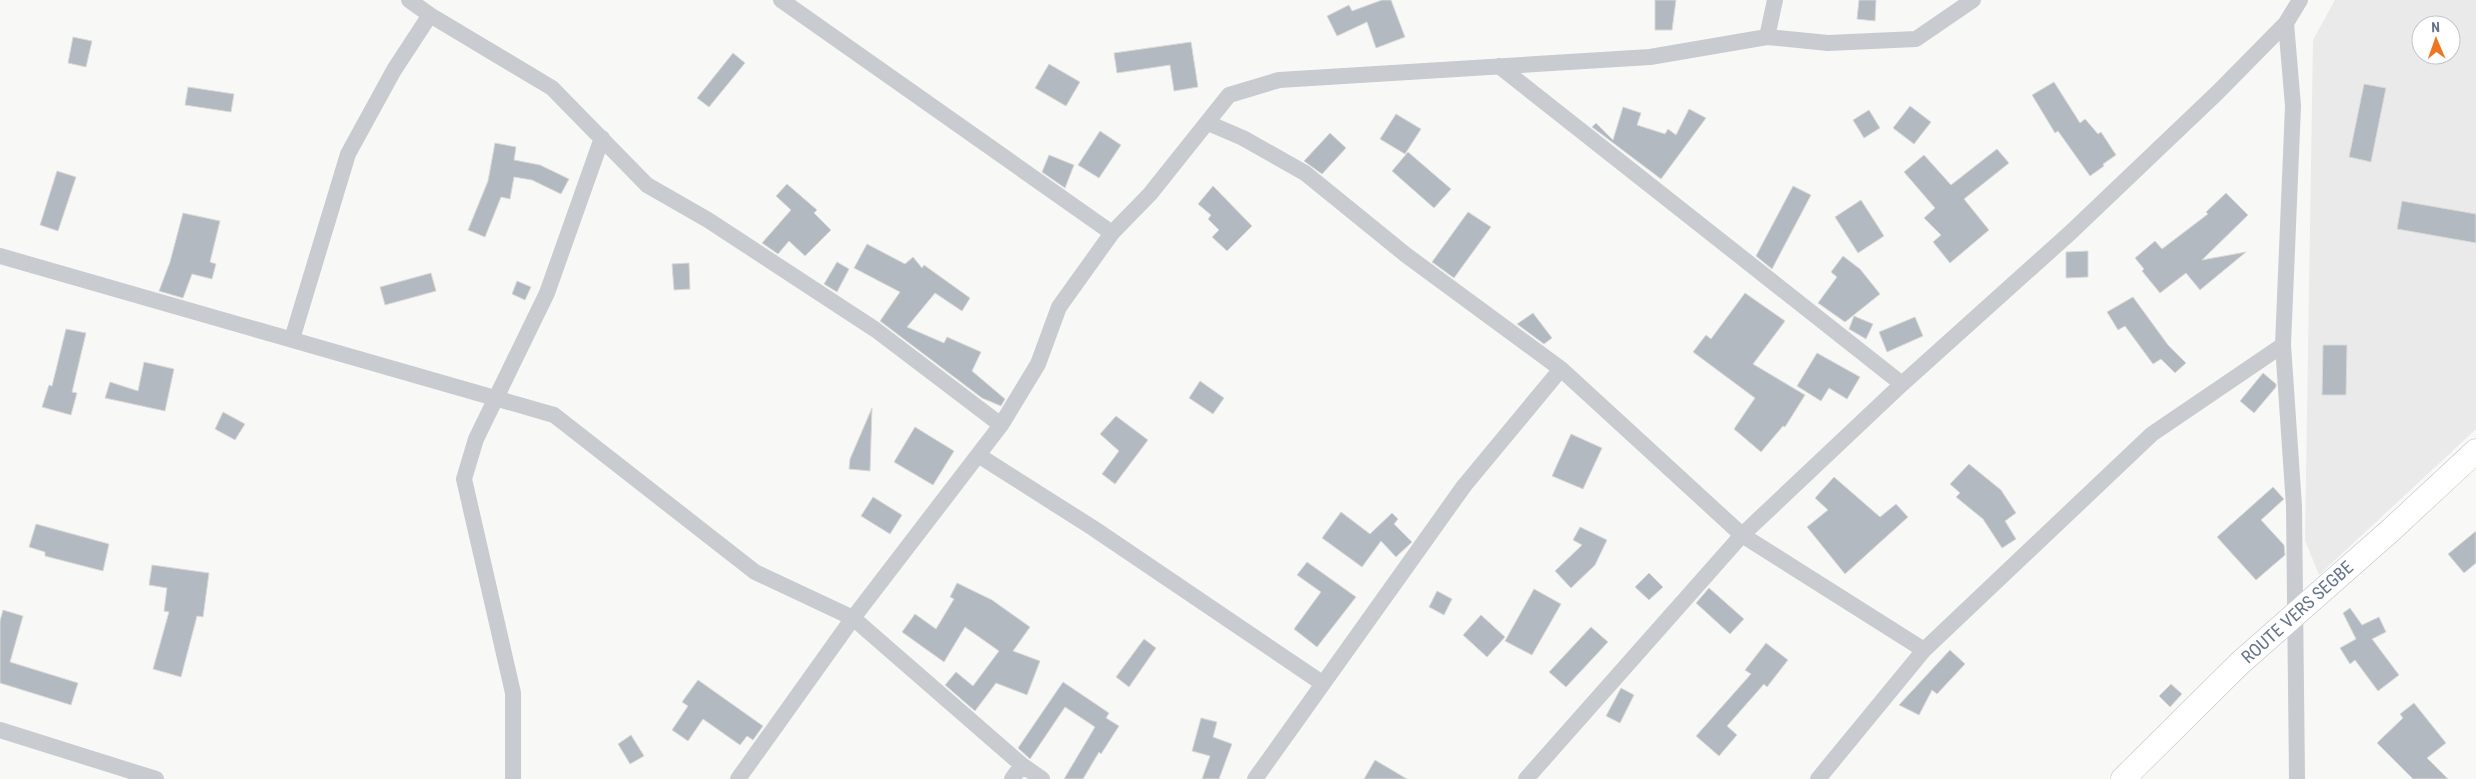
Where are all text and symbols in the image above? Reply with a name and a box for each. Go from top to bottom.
north arrow [2411,15,2461,65]
text: N [2431,19,2440,35]
street label: ROUTE VERS SEGBE [2237,556,2357,668]

